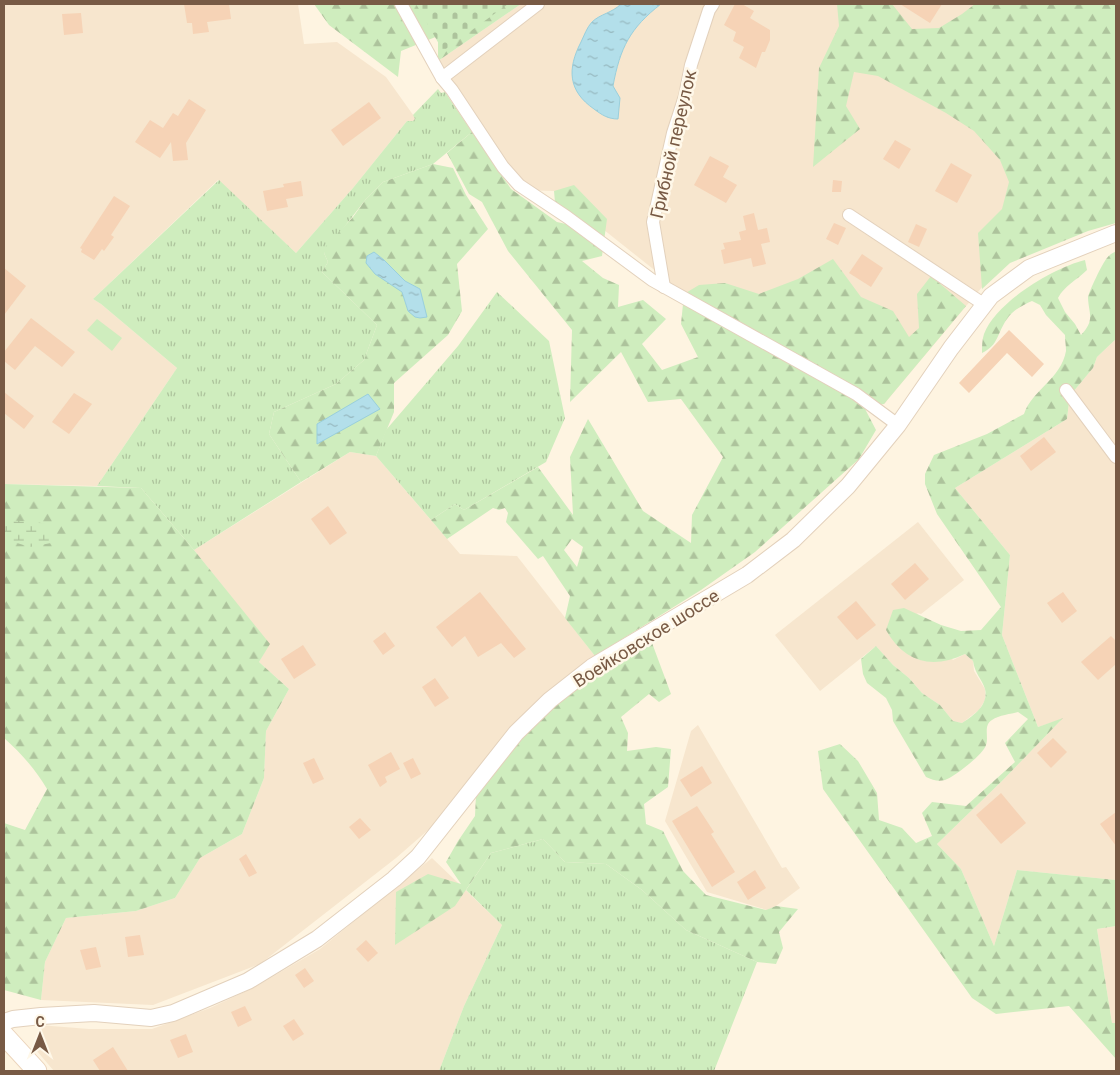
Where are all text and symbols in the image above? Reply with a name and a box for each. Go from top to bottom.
street label: Грибной переулок [646,67,700,220]
street label: Воейковское шоссе [569,585,723,691]
north arrow [15,1010,65,1060]
text: С [35,1014,45,1030]

